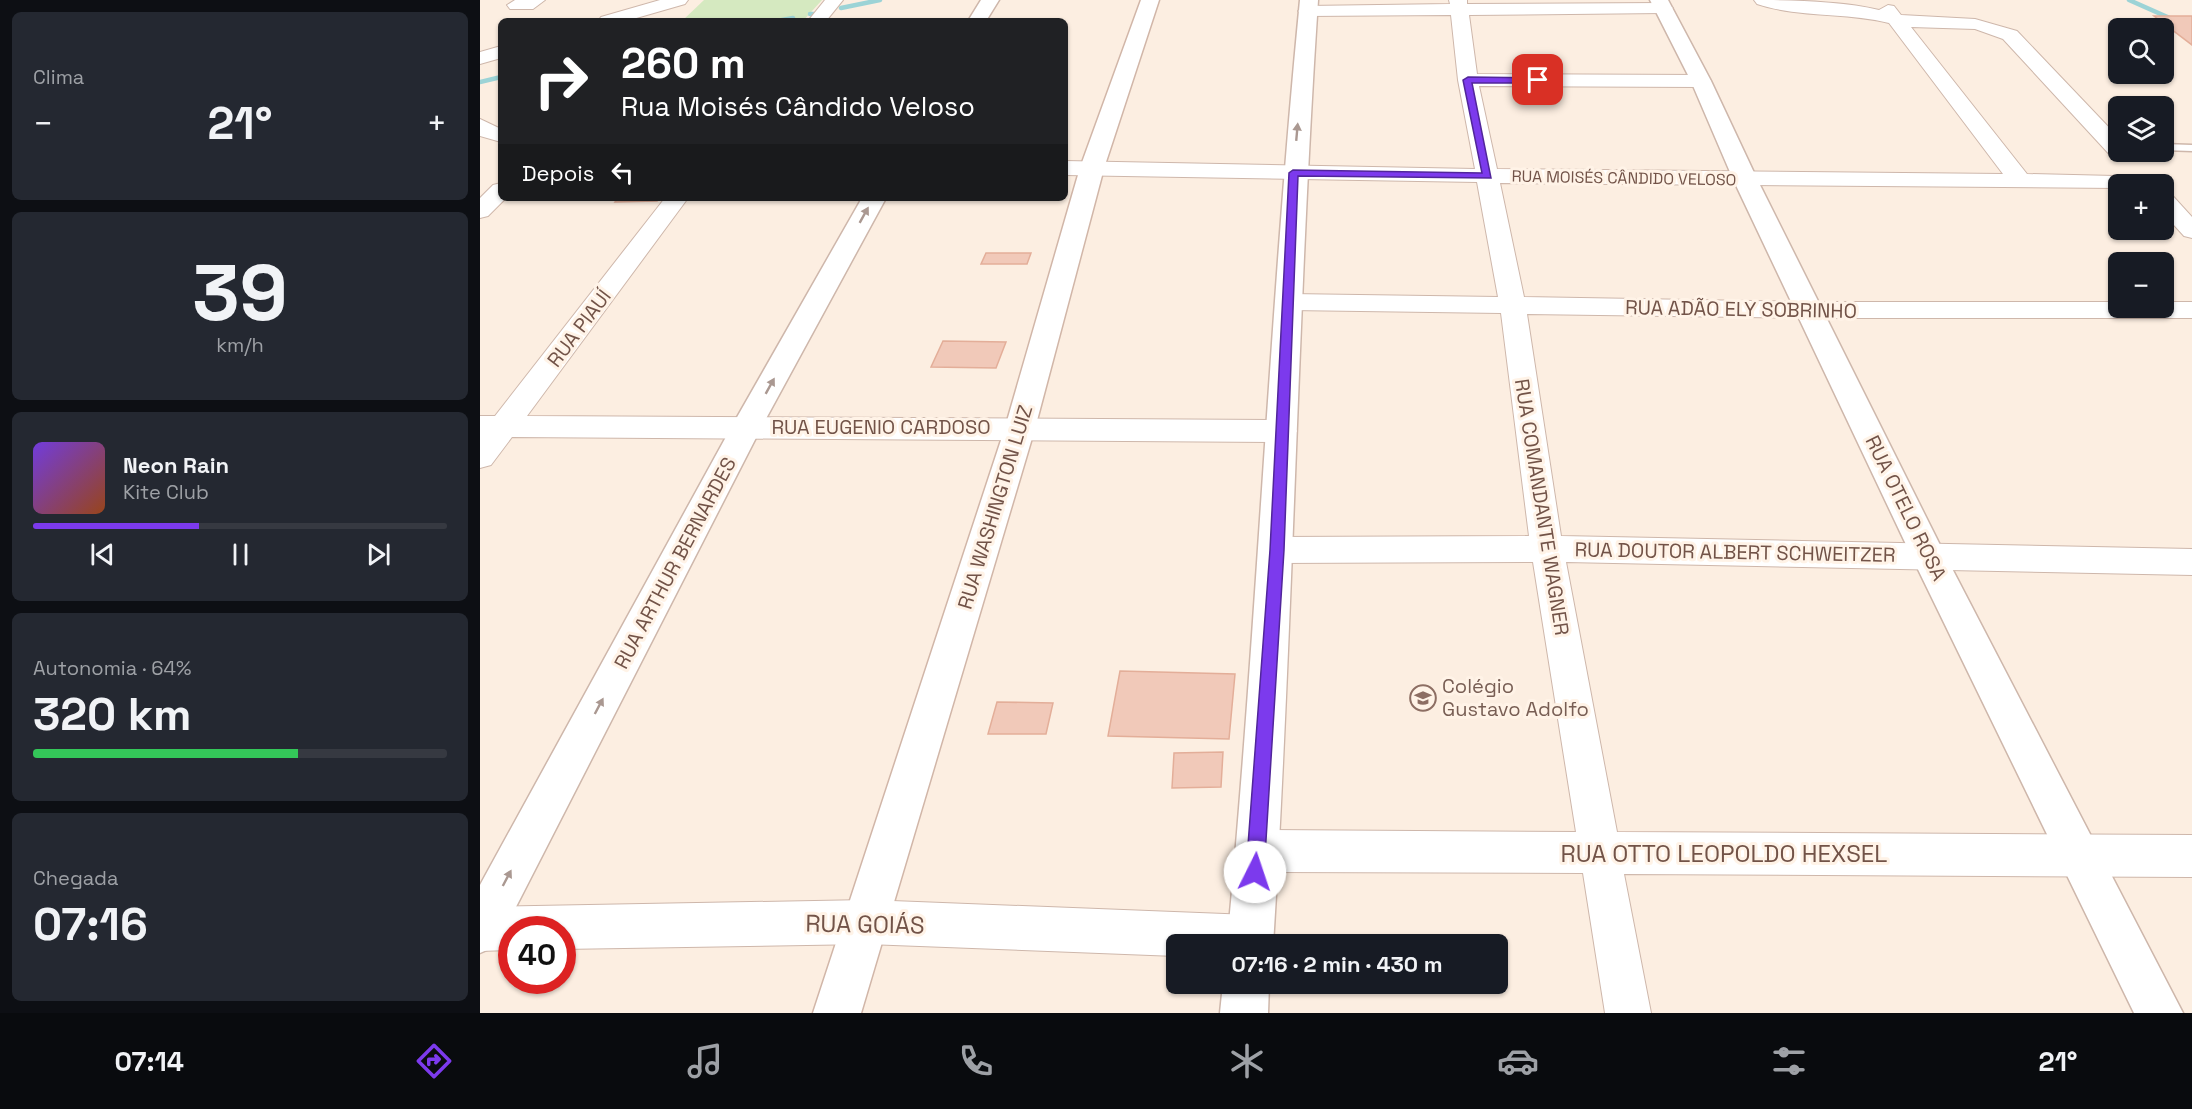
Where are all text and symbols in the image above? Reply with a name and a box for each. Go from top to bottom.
map controls [2108,18,2174,318]
button: search [2108,18,2174,84]
text: 260 m [621,37,746,90]
icon: right [522,42,600,120]
pin [1512,54,1563,105]
icon: arrive [1521,63,1554,96]
text: Clima [33,64,84,90]
text: Rua Moisés Cândido Veloso [621,89,975,124]
text: 21° [208,95,272,152]
button: layers [2108,96,2174,162]
text: − [33,103,53,145]
text: + [427,103,447,145]
one-way arrow [1292,122,1302,141]
icon: left [606,156,639,189]
text: Depois [522,159,594,187]
street label: RUA MOISÉS CÂNDIDO VELOSO [1511,166,1737,190]
button: + [2108,174,2174,240]
one-way arrow [859,206,869,223]
text: 39 [192,243,288,343]
button: − [2108,252,2174,318]
street label: RUA PIAUÍ [541,284,617,372]
street label: RUA ADÃO ELY SOBRINHO [1625,294,1857,324]
text: km/h [216,332,264,358]
one-way arrow [765,377,775,394]
street label: RUA COMANDANTE WAGNER [1509,377,1575,637]
street label: RUA WASHINGTON LUIZ [952,402,1038,612]
street label: RUA EUGENIO CARDOSO [771,414,991,440]
street label: RUA OTELO ROSA [1860,431,1953,585]
text: Neon Rain [123,451,229,479]
street label: RUA ARTHUR BERNARDES [608,453,742,673]
text: Kite Club [123,479,209,505]
street label: RUA DOUTOR ALBERT SCHWEITZER [1574,536,1896,568]
icon: previous [86,538,119,571]
icon: pause [224,538,257,571]
icon: next [362,538,395,571]
text: Autonomia · 64% [33,655,191,681]
place label: Colégio Gustavo Adolfo [1442,673,1589,722]
school or university icon: Colégio Gustavo Adolfo [1408,683,1438,713]
text: 320 km [33,686,192,743]
one-way arrow [594,697,604,714]
street label: RUA OTTO LEOPOLDO HEXSEL [1561,838,1887,869]
position arrow [1223,840,1287,904]
text: Chegada [33,865,118,891]
one-way arrow [502,869,512,887]
text: 07:16 [33,896,148,953]
street label: RUA GOIÁS [805,907,925,941]
speed limit sign: 40 [498,916,576,994]
text: 07:16 · 2 min · 430 m [1232,950,1442,978]
icon: directions [413,1040,455,1082]
icon: music [684,1040,726,1082]
icon: phone [955,1040,997,1082]
icon: climate [1226,1040,1268,1082]
icon: car [1497,1040,1539,1082]
icon: filters [1768,1040,1810,1082]
text: 07:14 [114,1044,184,1079]
text: 21° [2039,1044,2078,1079]

